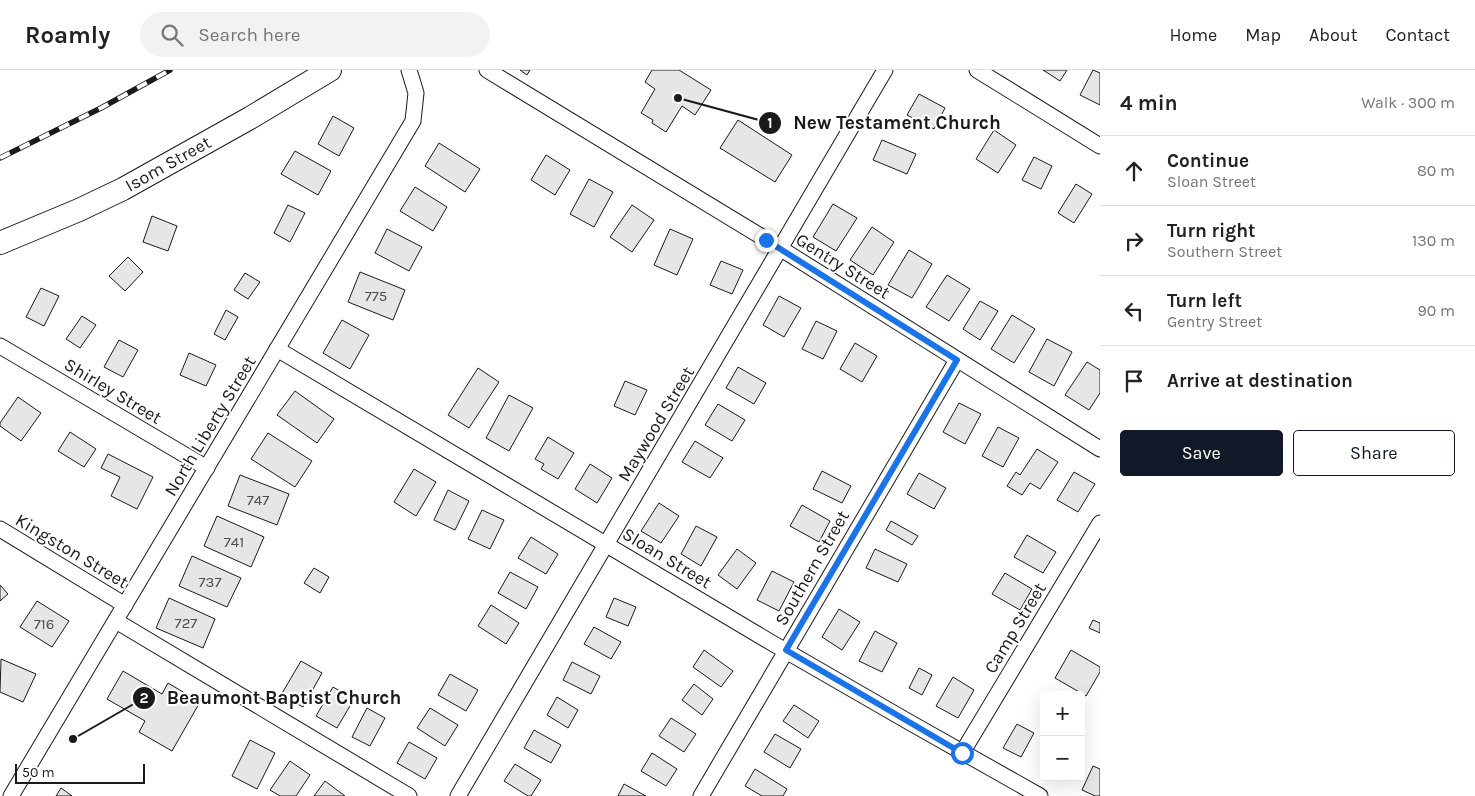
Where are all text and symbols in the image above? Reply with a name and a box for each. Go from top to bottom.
search box [140,12,490,57]
text: Roamly [25,21,110,49]
icon: search [158,21,186,49]
text: Search here [198,24,300,46]
text: Home [1169,24,1217,46]
text: Map [1245,24,1281,46]
text: About [1309,24,1358,46]
text: Contact [1386,24,1450,46]
text: 4 min [1120,91,1178,115]
text: Walk · 300 m [1361,93,1455,112]
callout: New Testament Church [758,106,1010,140]
text: New Testament Church [793,112,1001,134]
text: 1 [767,114,773,132]
street label: Isom Street [121,131,215,197]
text: Continue [1167,150,1249,172]
icon: ahead [1120,157,1148,185]
text: 80 m [1417,161,1455,180]
text: Sloan Street [1167,172,1256,191]
text: Turn right [1167,220,1256,242]
icon: right [1120,227,1148,255]
street label: Gentry Street [792,228,894,304]
route end [755,229,778,252]
text: 130 m [1412,231,1455,250]
text: Southern Street [1167,242,1282,261]
house number: 775 [365,287,387,305]
text: Turn left [1167,290,1242,312]
icon: left [1120,297,1148,325]
text: 90 m [1417,301,1455,320]
text: Gentry Street [1167,312,1262,331]
street label: North Liberty Street [159,352,261,500]
street label: Shirley Street [60,353,166,429]
street label: Maywood Street [613,362,699,486]
icon: arrive [1120,367,1148,395]
text: Arrive at destination [1167,370,1353,392]
button: Save [1120,430,1283,476]
button: Share [1293,430,1455,476]
house number: 747 [247,491,269,509]
street label: Southern Street [770,506,854,630]
street label: Kingston Street [12,509,133,593]
street label: Sloan Street [618,523,716,593]
house number: 741 [224,533,244,551]
house number: 737 [199,573,221,591]
street label: Camp Street [979,578,1051,677]
house number: 727 [175,614,197,632]
house number: 716 [34,615,54,633]
callout: Beaumont Baptist Church [132,681,411,715]
text: Beaumont Baptist Church [167,687,401,709]
text: 2 [139,689,149,707]
map controls [1040,691,1085,781]
button: + [1040,691,1085,736]
button: − [1040,736,1085,781]
route start [951,742,974,765]
scale bar [15,761,145,784]
text: 50 m [22,764,55,781]

